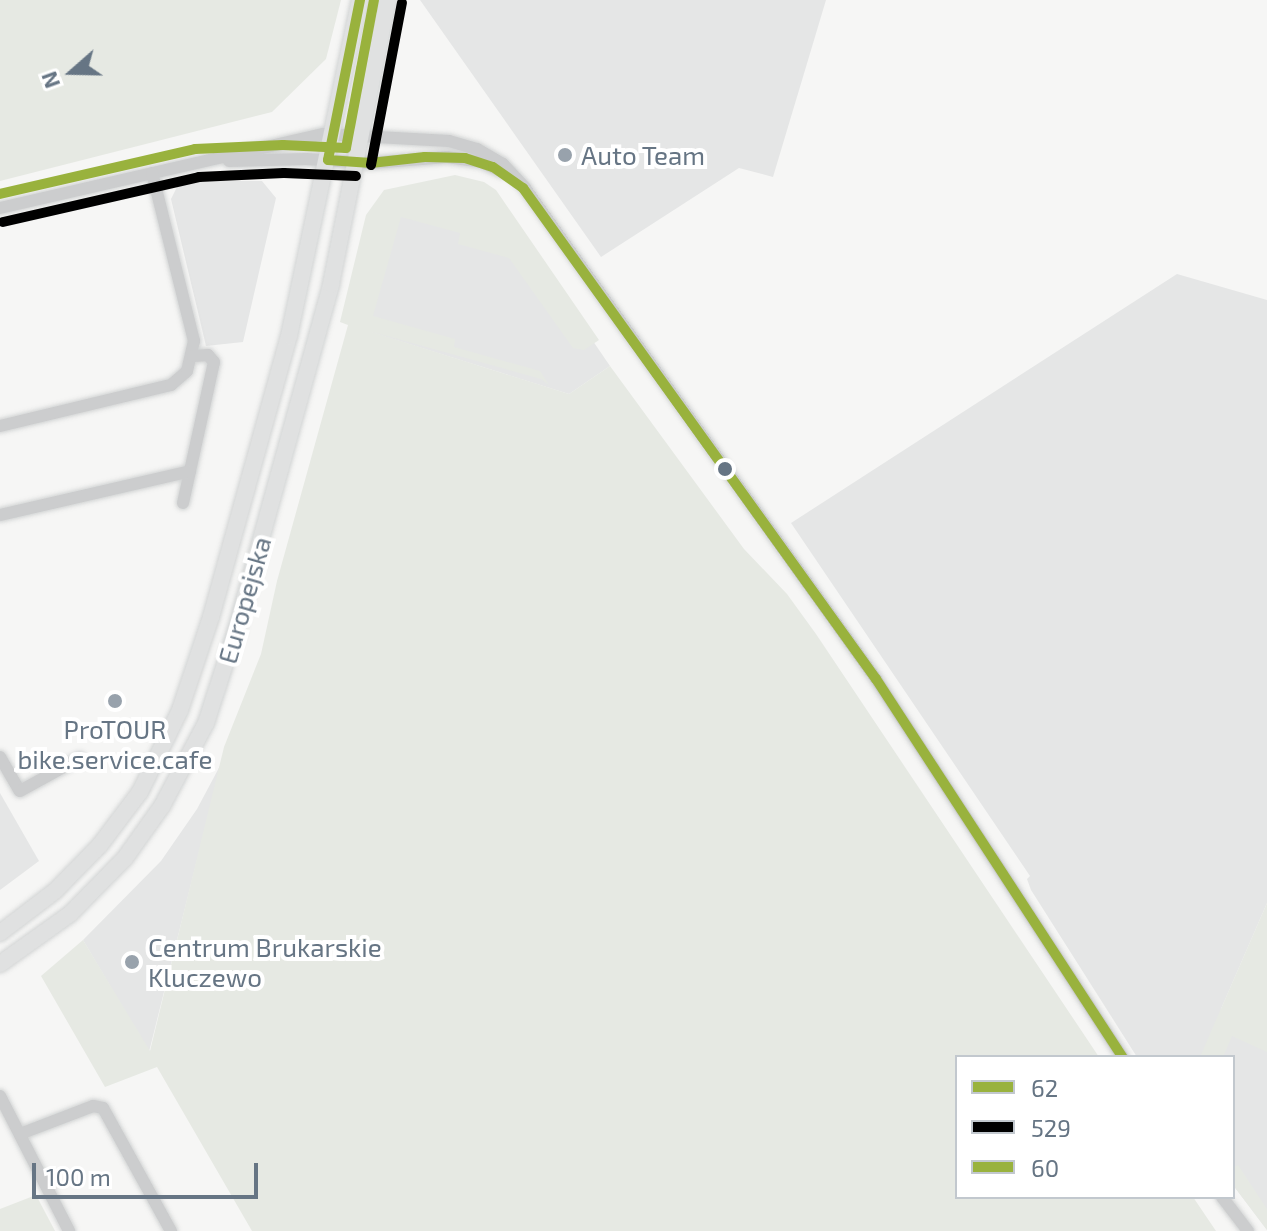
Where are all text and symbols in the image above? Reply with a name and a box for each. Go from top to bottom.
north arrow [32,32,112,112]
text: N [35,68,64,92]
place label: Auto Team [581,139,706,171]
marker: Auto Team [556,146,574,164]
unlabelled marker [717,461,733,477]
street label: Europejska [211,533,277,667]
marker: ProTOUR bike.service.cafe [106,692,124,710]
place label: ProTOUR bike.service.cafe [18,713,212,774]
place label: Centrum Brukarskie Kluczewo [148,931,382,992]
marker: Centrum Brukarskie Kluczewo [123,953,141,971]
legend [955,1055,1235,1199]
text: 62 [1031,1073,1058,1102]
text: 529 [1031,1113,1071,1142]
scale bar [36,1147,262,1197]
text: 60 [1031,1153,1059,1182]
text: 100 m [46,1162,111,1191]

